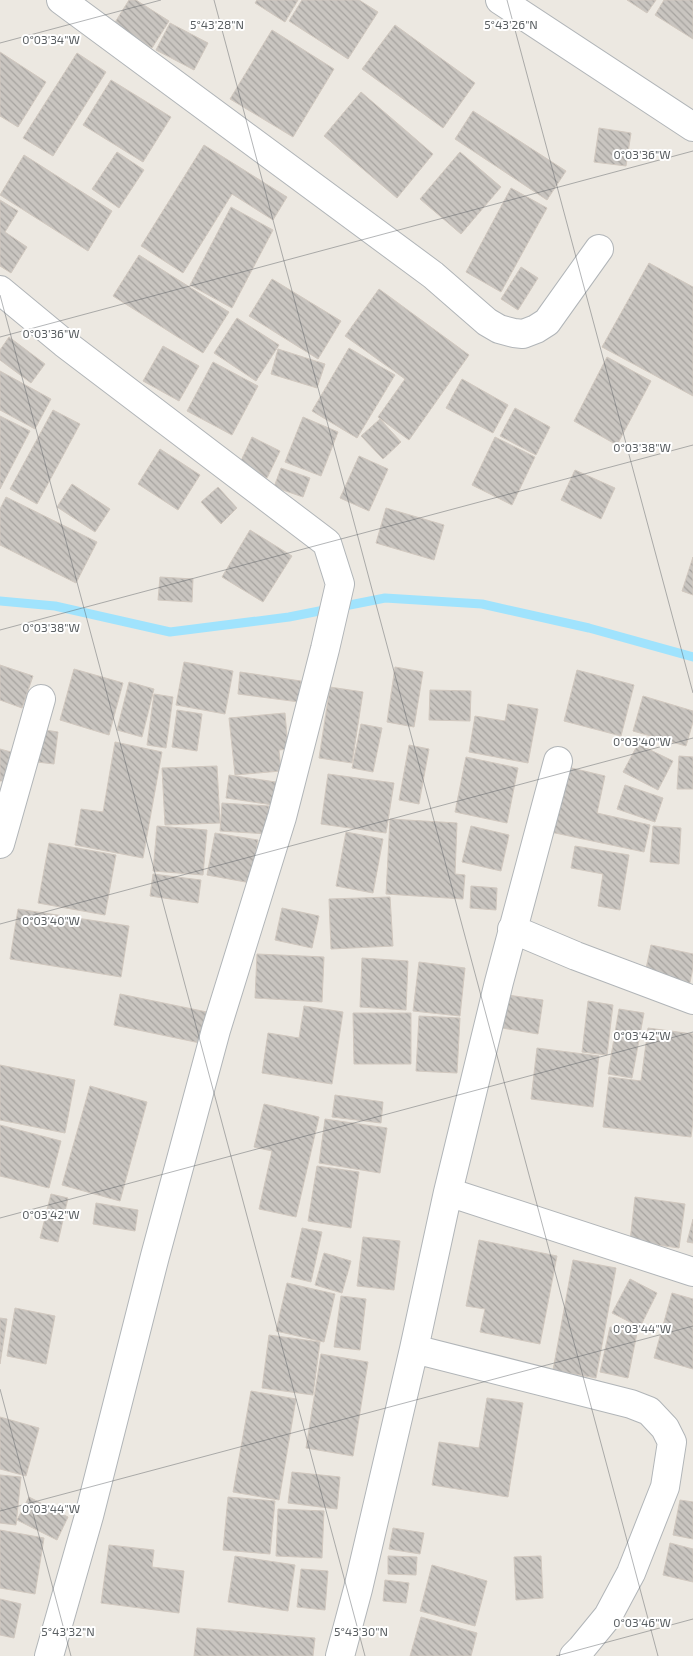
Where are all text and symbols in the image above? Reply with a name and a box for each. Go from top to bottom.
text: 5°43'28"N [190,17,244,31]
text: 5°43'26"N [484,17,538,31]
text: 0°03'34"W [22,32,80,46]
text: 0°03'36"W [613,147,671,161]
text: 0°03'36"W [22,326,80,340]
text: 0°03'38"W [613,440,671,454]
text: 0°03'38"W [22,620,80,634]
text: 0°03'40"W [613,734,671,748]
text: 0°03'40"W [22,913,80,927]
text: 0°03'42"W [613,1028,671,1042]
text: 0°03'42"W [22,1207,80,1221]
text: 0°03'44"W [613,1321,671,1335]
text: 0°03'44"W [22,1501,80,1515]
text: 0°03'46"W [613,1615,671,1629]
text: 5°43'32"N [41,1624,95,1638]
text: 5°43'30"N [334,1624,388,1638]

